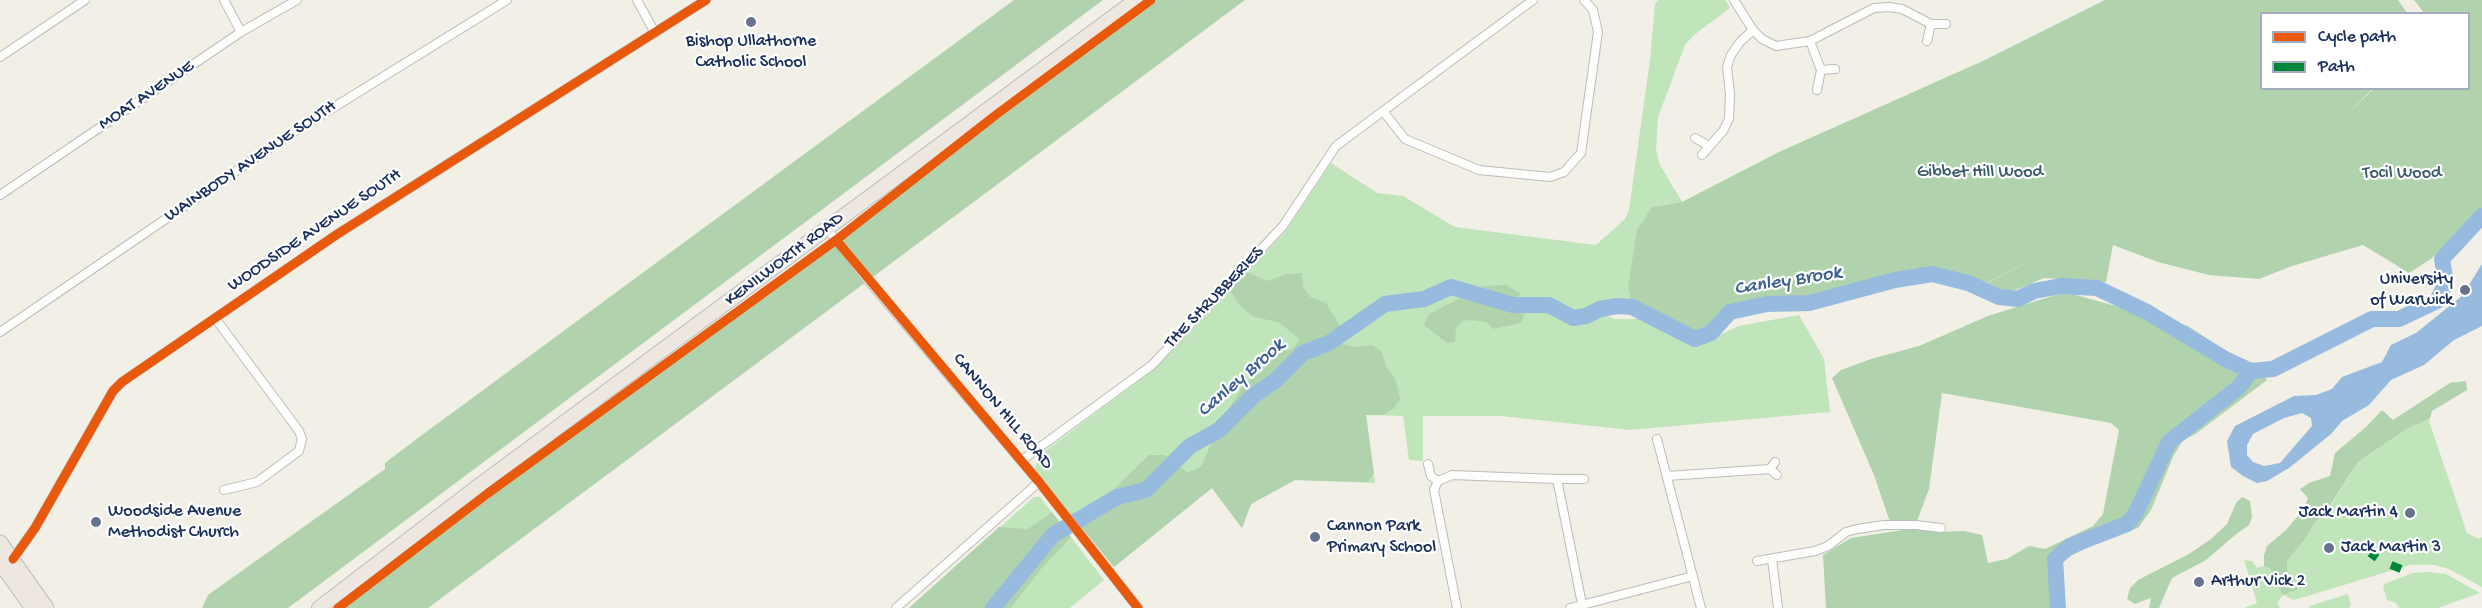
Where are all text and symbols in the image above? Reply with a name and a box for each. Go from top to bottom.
legend [2260,12,2470,90]
marker: Bishop Ullathorne Catholic School [744,15,758,29]
text: Cycle path [2318,27,2396,48]
place label: Bishop Ullathorne Catholic School [686,31,816,74]
street label: MOAT AVENUE [95,56,199,136]
text: Path [2318,57,2355,78]
street label: WAINBODY AVENUE SOUTH [161,96,341,228]
park label: Gibbet Hill Wood [1917,162,2043,184]
park label: Tocil Wood [2362,163,2442,185]
street label: WOODSIDE AVENUE SOUTH [224,165,406,297]
street label: KENILWORTH ROAD [721,208,849,312]
street label: THE SHRUBBERIES [1161,242,1269,354]
water label: Canley Brook [1733,262,1843,302]
place label: University of Warwick [2370,269,2453,312]
marker: University of Warwick [2458,283,2472,297]
water label: Canley Brook [1193,335,1291,423]
street label: CANNON HILL ROAD [947,349,1057,475]
place label: Woodside Avenue Methodist Church [108,501,241,544]
place label: Jack Martin 4 [2299,502,2398,524]
marker: Jack Martin 4 [2403,506,2417,520]
marker: Woodside Avenue Methodist Church [89,515,103,529]
place label: Cannon Park Primary School [1327,516,1436,558]
marker: Cannon Park Primary School [1308,530,1322,544]
place label: Jack Martin 3 [2341,537,2441,559]
marker: Jack Martin 3 [2322,541,2336,555]
place label: Arthur Vick 2 [2211,571,2305,593]
marker: Arthur Vick 2 [2192,575,2206,589]

